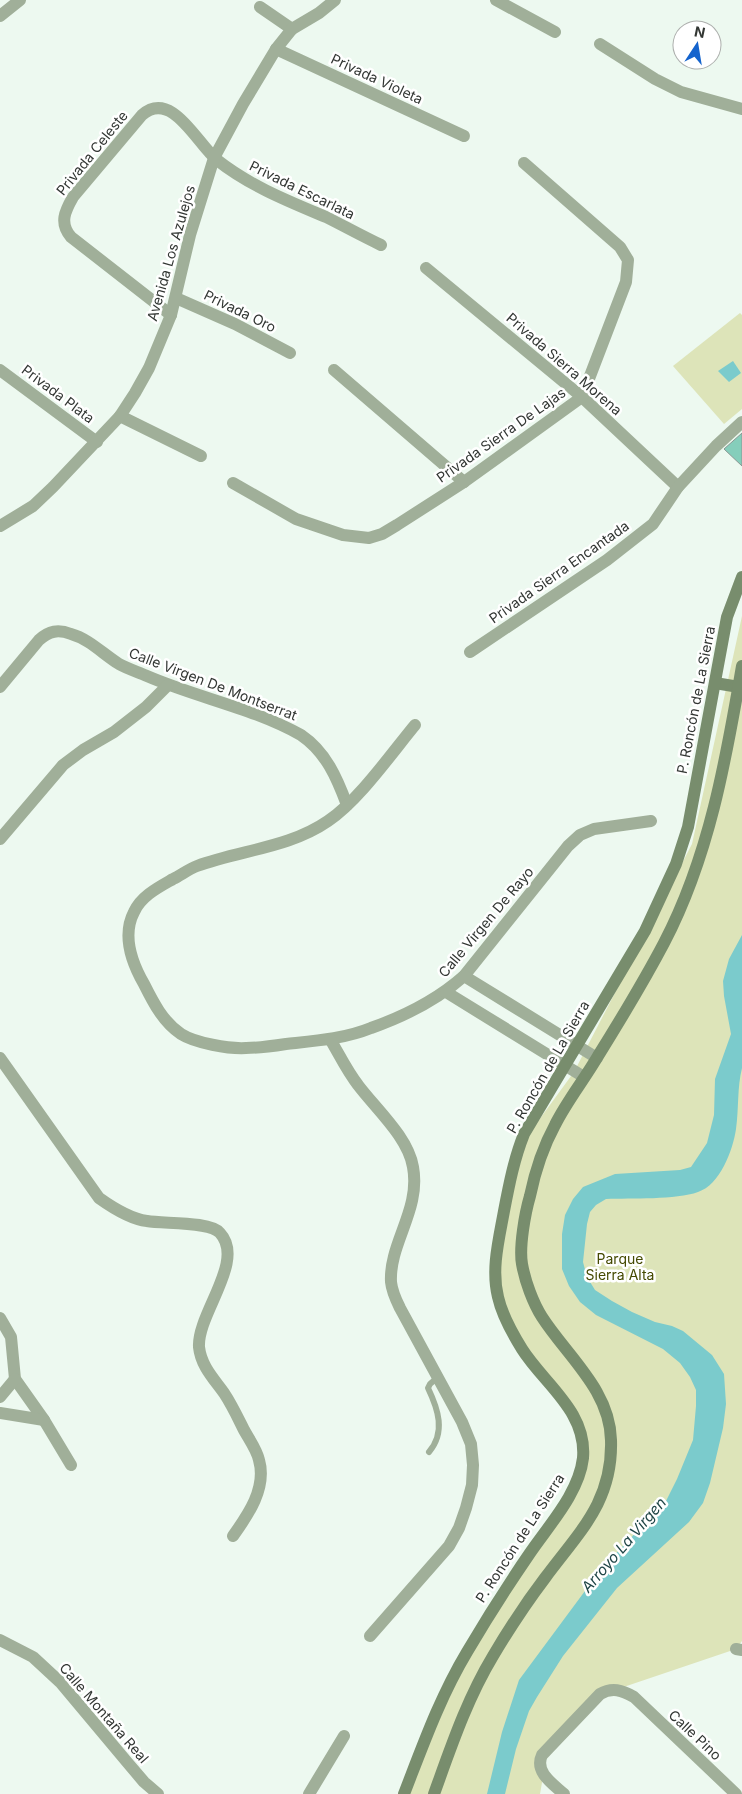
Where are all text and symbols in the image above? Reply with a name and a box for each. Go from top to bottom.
north arrow [672,20,722,70]
text: N [693,22,707,41]
street label: Privada Violeta [329,50,426,107]
street label: Privada Celeste [52,107,131,198]
street label: Privada Escarlata [247,157,358,222]
street label: Avenida Los Azulejos [143,183,198,323]
street label: Privada Oro [201,286,279,335]
street label: Privada Sierra Morena [503,309,625,418]
street label: Privada Plata [19,361,98,426]
street label: Privada Sierra De Lajas [433,384,568,486]
street label: Privada Sierra Encantada [485,517,632,626]
street label: P. Roncón de La Sierra [673,625,718,775]
street label: Calle Virgen De Montserrat [127,644,300,724]
street label: Calle Virgen De Rayo [434,863,537,980]
street label: P. Roncón de La Sierra [503,998,592,1136]
park label: Parque Sierra Alta [586,1250,654,1283]
street label: P. Roncón de La Sierra [472,1470,568,1605]
water label: Arroyo La Virgen [577,1493,670,1597]
street label: Calle Montaña Real [56,1659,153,1766]
street label: Calle Pino [665,1706,725,1763]

